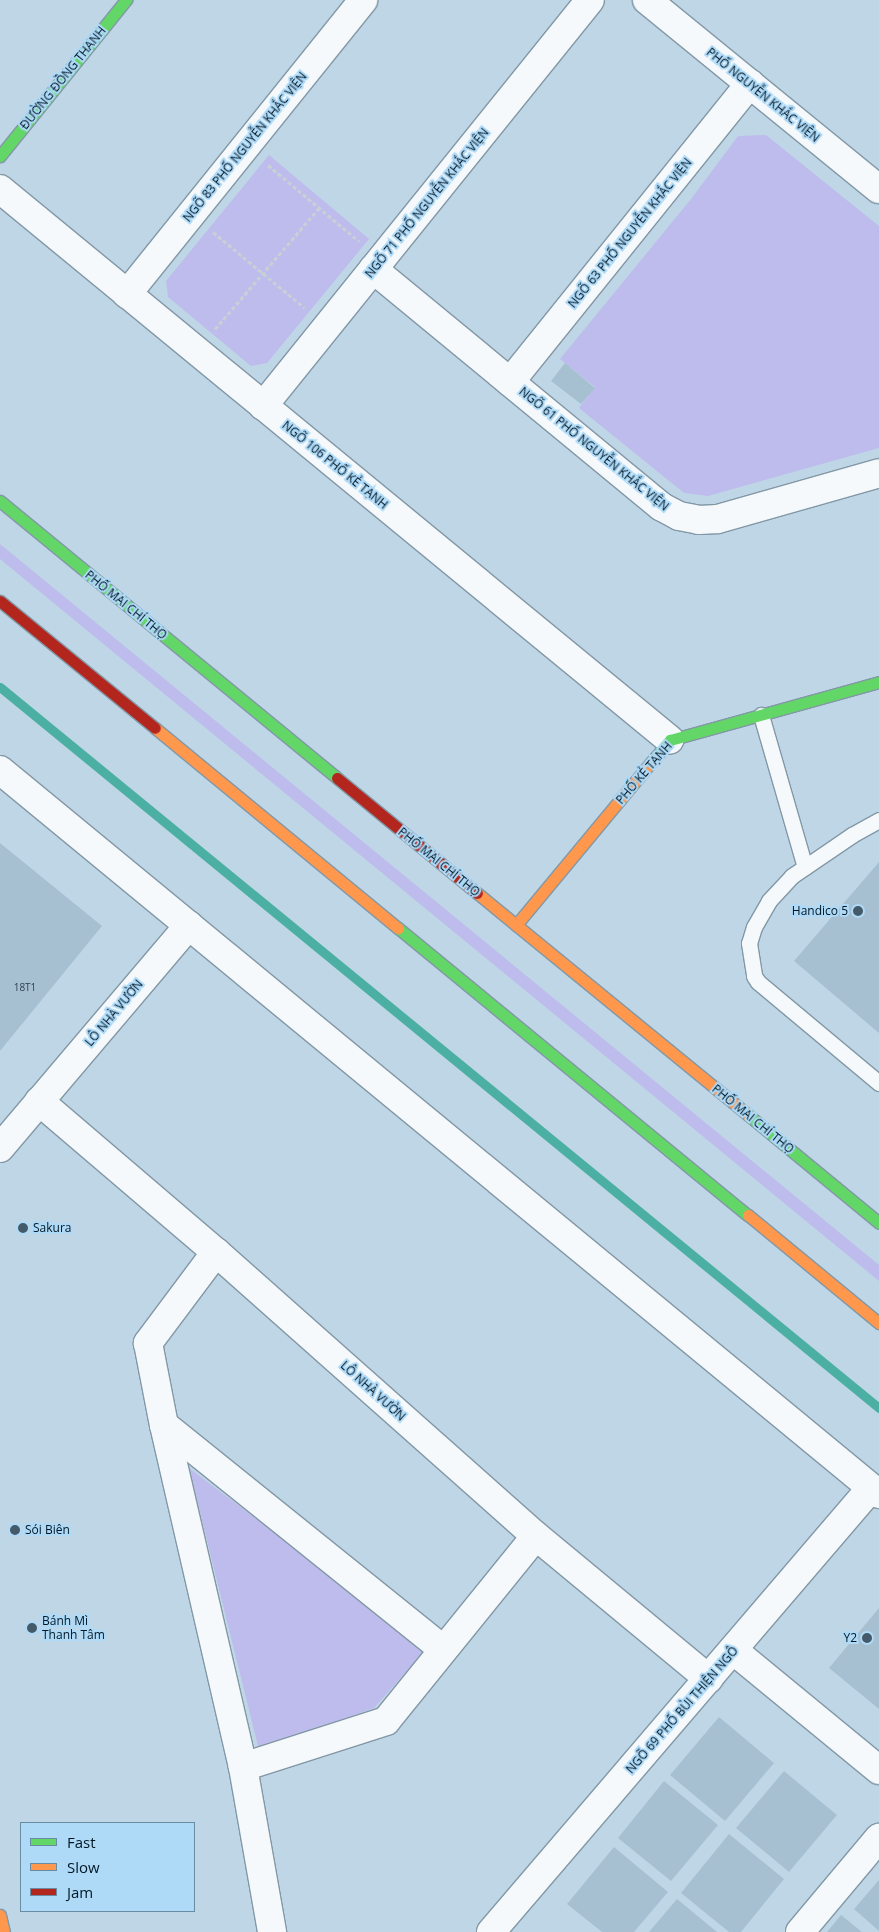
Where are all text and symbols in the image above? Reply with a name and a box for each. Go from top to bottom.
street label: ĐƯỜNG ĐỒNG THANH [17,24,109,132]
street label: PHỐ NGUYỄN KHẮC VIỆN [704,45,822,145]
street label: NGÕ 83 PHỐ NGUYỄN KHẮC VIỆN [180,69,310,225]
street label: NGÕ 71 PHỐ NGUYỄN KHẮC VIỆN [362,125,492,281]
street label: NGÕ 63 PHỐ NGUYỄN KHẮC VIỆN [565,155,695,311]
street label: NGÕ 61 PHỐ NGUYỄN KHẮC VIỆN [516,384,672,514]
street label: NGÕ 106 PHỐ KẺ TẠNH [279,418,391,512]
street label: PHỐ MAI CHÍ THỌ [82,568,170,642]
street label: PHỐ KẺ TẠNH [613,739,675,807]
street label: PHỐ MAI CHÍ THỌ [395,825,483,899]
place label: Handico 5 [792,904,848,918]
marker: Handico 5 [852,905,864,917]
street label: LÔ NHÀ VƯỜN [82,977,146,1049]
house number: 18T1 [14,982,36,994]
street label: PHỐ MAI CHÍ THỌ [709,1082,797,1156]
place label: Sakura [33,1221,71,1235]
marker: Sakura [17,1222,29,1234]
street label: LÔ NHÀ VƯỜN [338,1358,408,1424]
place label: Sói Biên [25,1523,70,1537]
marker: Sói Biên [9,1524,21,1536]
place label: Bánh Mì Thanh Tâm [42,1614,105,1642]
marker: Bánh Mì Thanh Tâm [26,1622,38,1634]
place label: Y2 [843,1631,857,1645]
marker: Y2 [861,1632,873,1644]
street label: NGÕ 69 PHỐ BÙI THIỆN NGÔ [623,1644,741,1776]
legend [20,1822,195,1912]
text: Fast [67,1832,96,1852]
text: Slow [67,1857,100,1877]
text: Jam [67,1882,93,1902]

